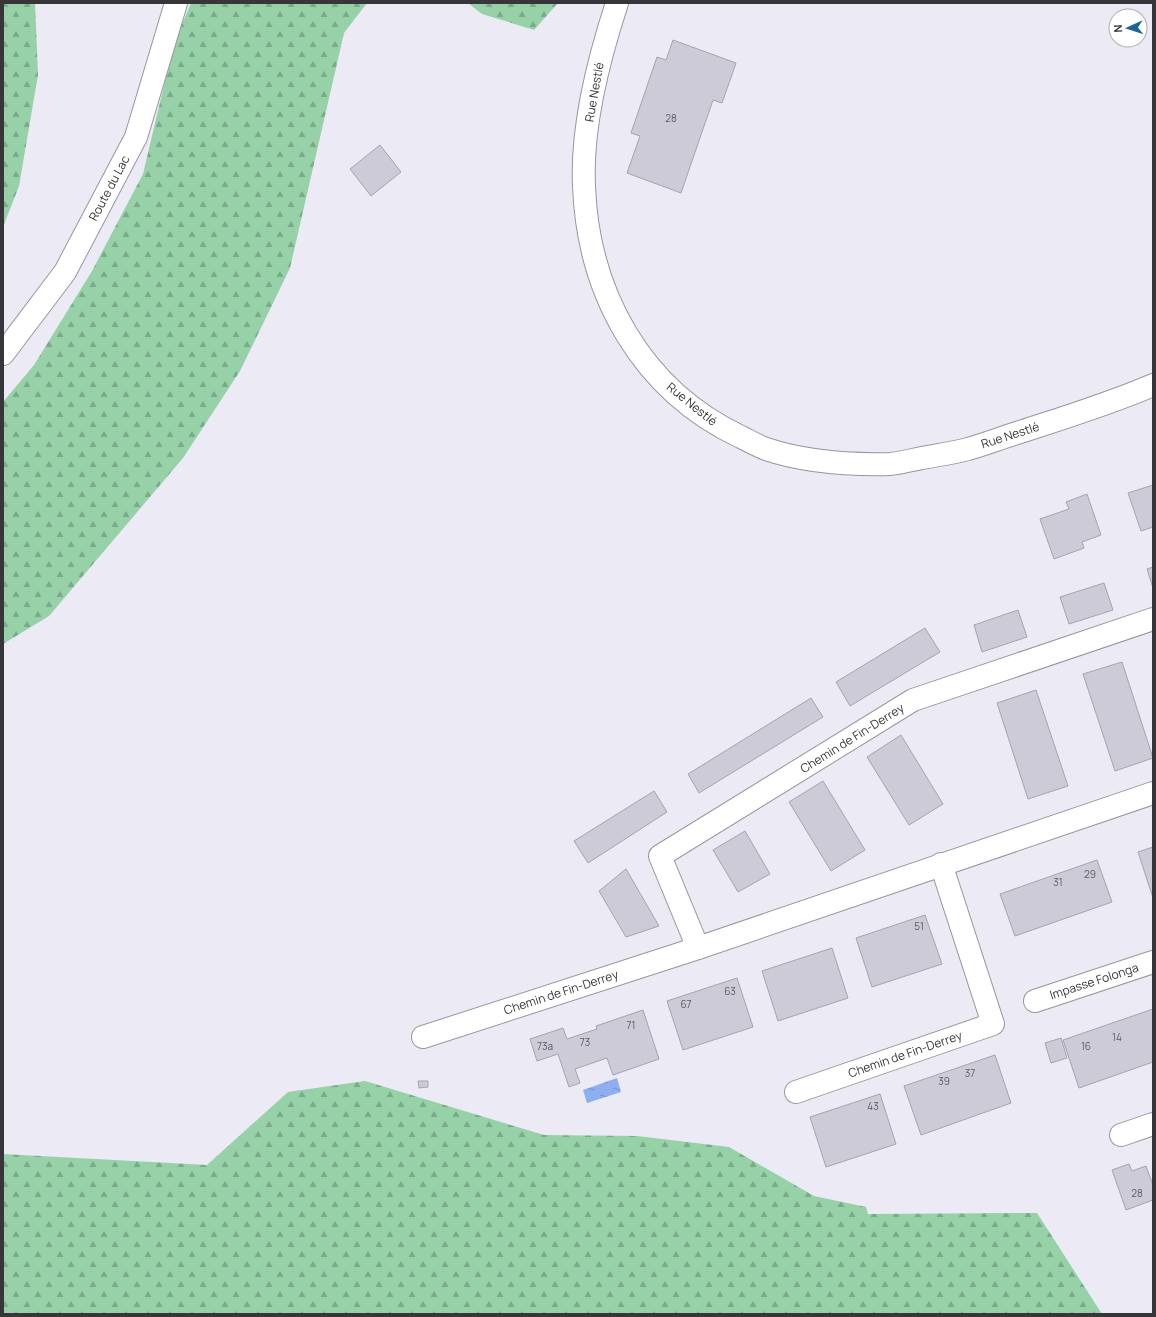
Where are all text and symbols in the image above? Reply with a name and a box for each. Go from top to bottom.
north arrow [1108,8,1148,48]
text: N [1110,24,1125,33]
street label: Rue Nestlé [580,61,608,123]
house number: 28 [665,111,677,125]
street label: Route du Lac [85,152,134,224]
street label: Rue Nestlé [663,378,721,430]
street label: Rue Nestlé [979,418,1041,452]
street label: Chemin de Fin-Derrey [797,699,908,777]
house number: 29 [1084,867,1096,881]
house number: 31 [1053,875,1063,889]
house number: 51 [914,919,924,933]
street label: Impasse Folonga [1047,959,1141,1003]
street label: Chemin de Fin-Derrey [502,965,621,1019]
house number: 63 [724,984,736,998]
house number: 67 [680,997,692,1011]
house number: 71 [627,1018,635,1032]
street label: Chemin de Fin-Derrey [846,1026,965,1081]
house number: 14 [1112,1030,1122,1044]
house number: 73 [580,1035,590,1049]
house number: 73a [537,1039,553,1053]
house number: 16 [1081,1039,1091,1053]
house number: 37 [965,1066,975,1080]
house number: 39 [938,1074,950,1088]
house number: 43 [867,1099,879,1113]
house number: 28 [1131,1186,1143,1200]

